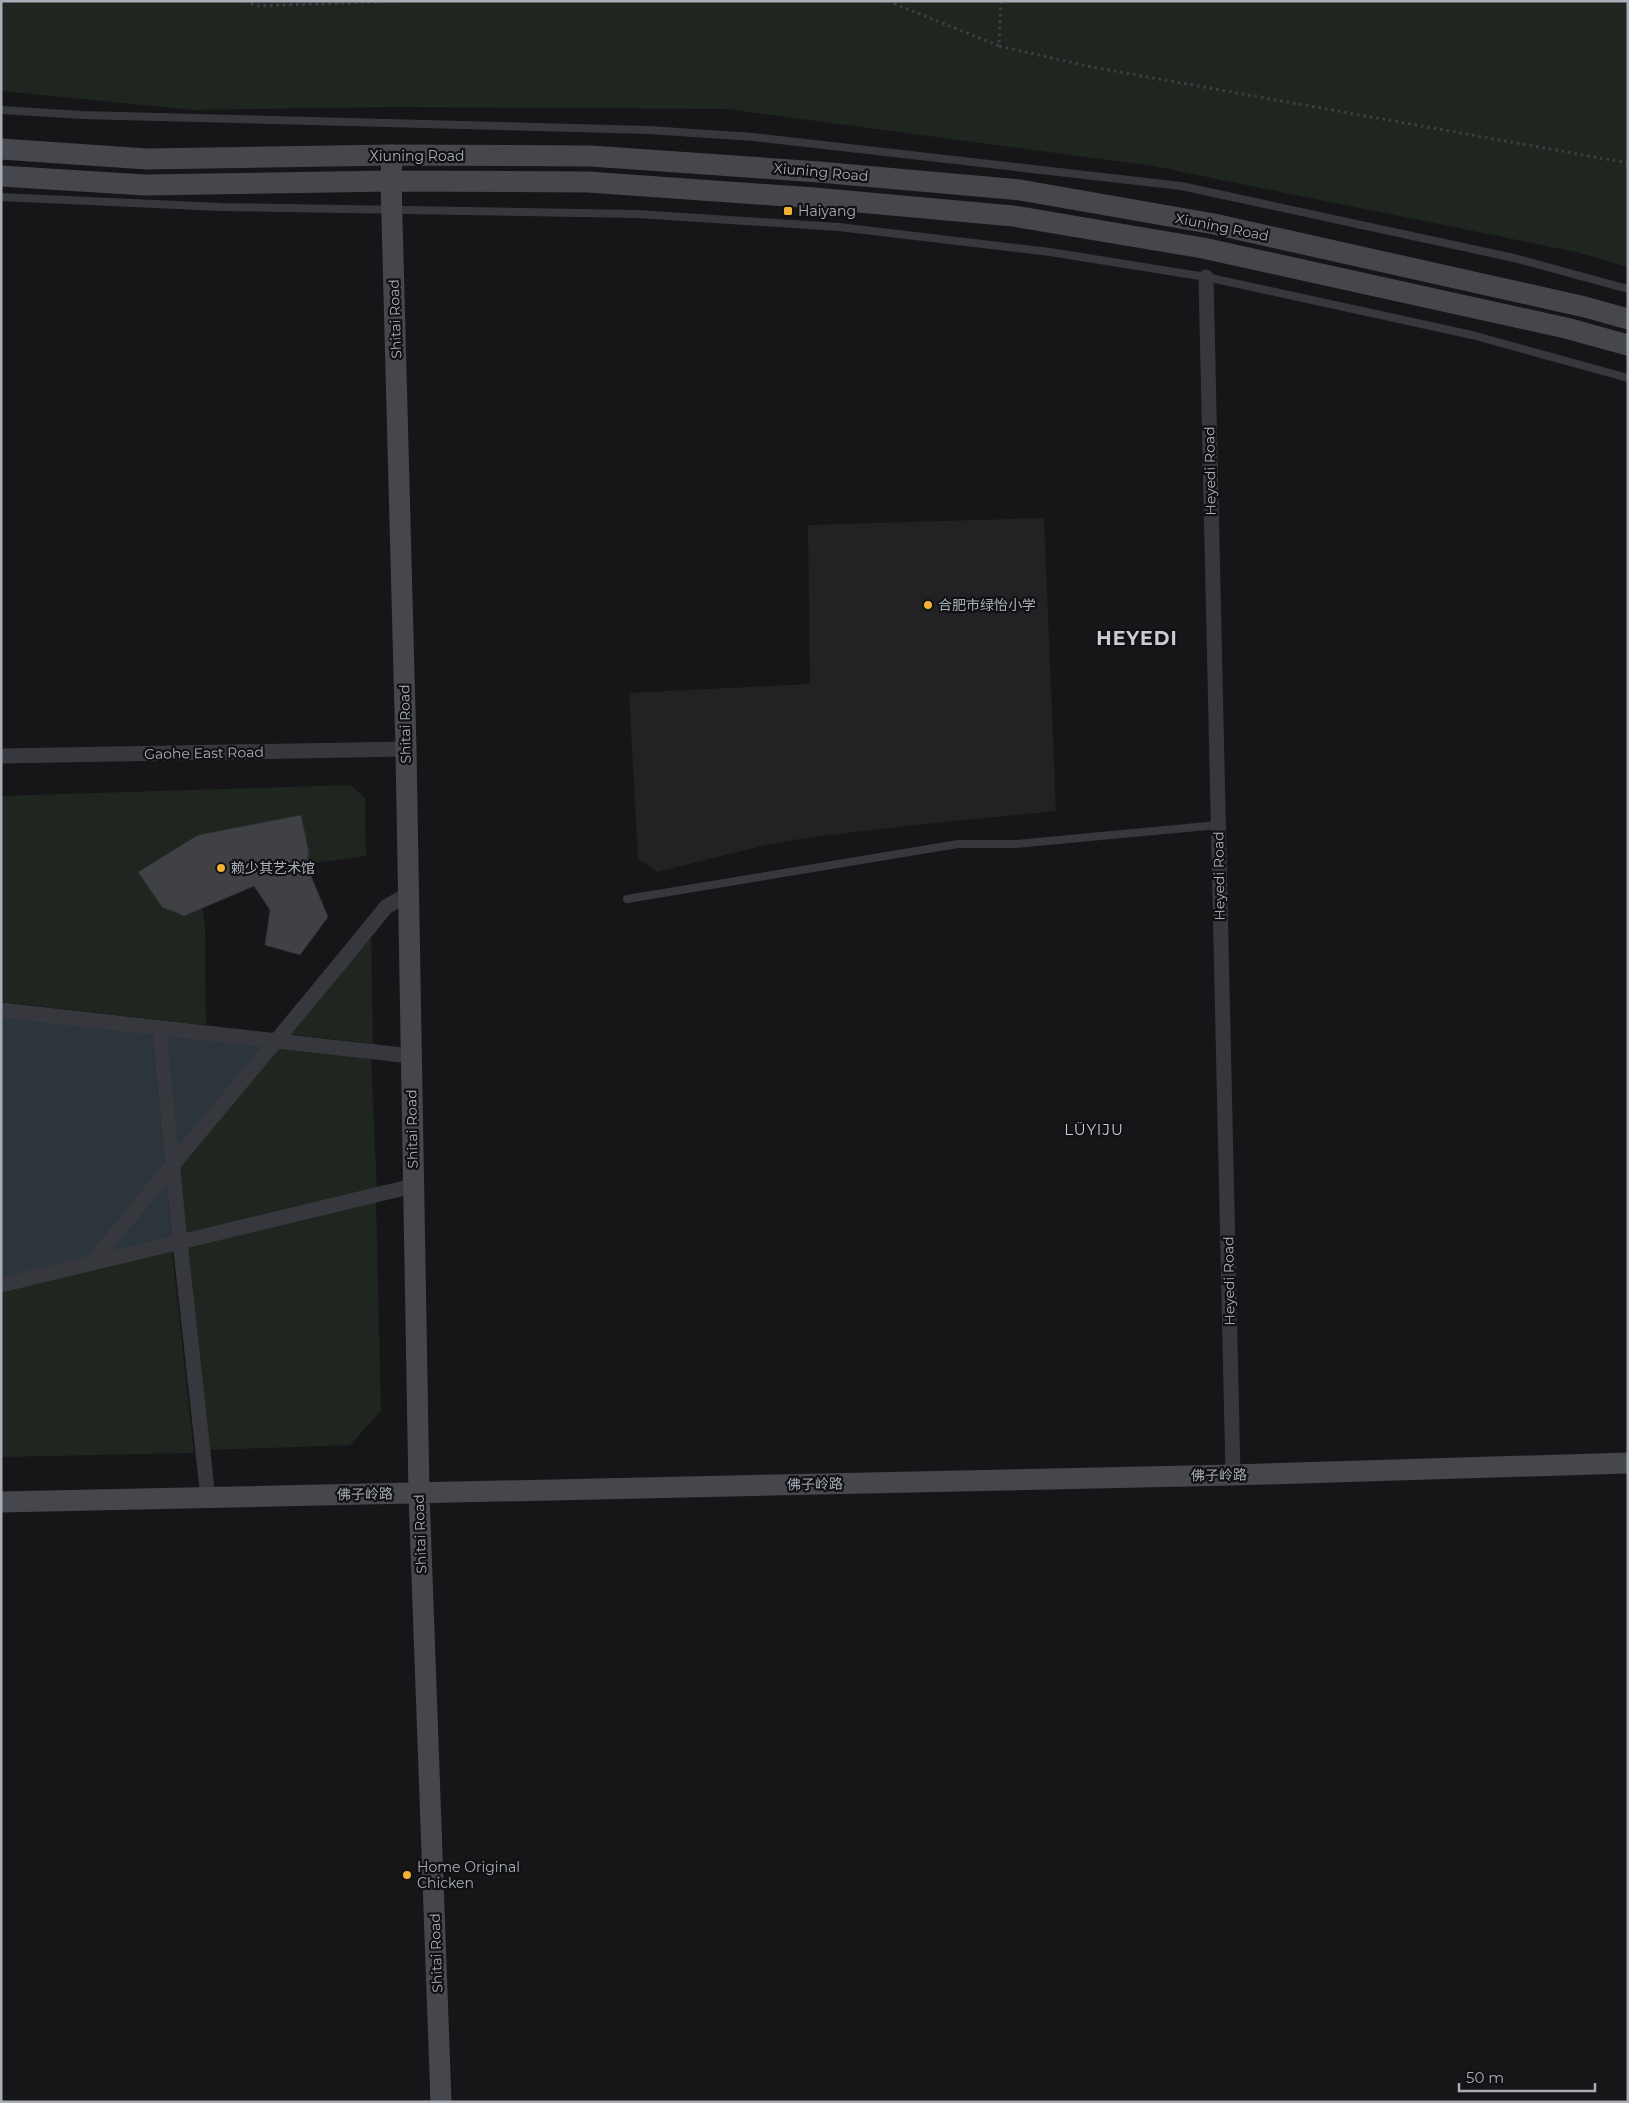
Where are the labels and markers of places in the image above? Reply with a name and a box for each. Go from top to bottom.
place label: Haiyang [798,202,856,220]
marker: Haiyang [782,205,794,217]
place label: 合肥市绿怡小学 [938,596,1036,614]
marker: 合肥市绿怡小学 [922,599,934,611]
place label: 赖少其艺术馆 [231,859,315,877]
marker: 赖少其艺术馆 [215,862,227,874]
place label: Home Original Chicken [417,1858,520,1892]
marker: Home Original Chicken [401,1869,413,1881]

